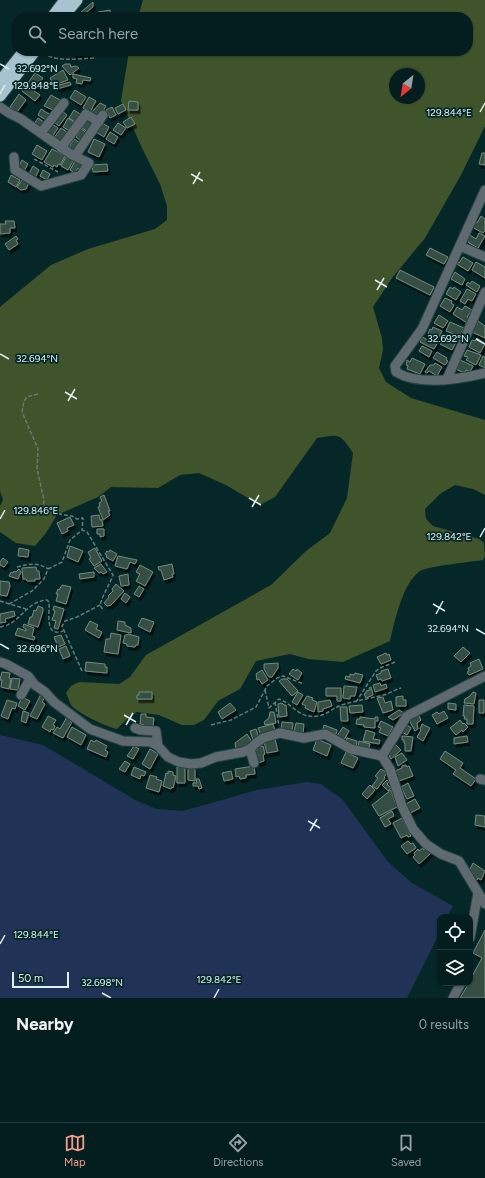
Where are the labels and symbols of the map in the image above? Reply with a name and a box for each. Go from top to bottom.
text: 32.692°N [16,62,58,75]
north arrow [389,68,425,104]
text: 129.848°E [13,79,59,92]
text: 129.844°E [426,106,472,119]
text: 32.692°N [427,332,469,345]
text: 32.694°N [16,352,58,365]
text: 129.846°E [13,504,59,517]
text: 129.842°E [426,530,472,543]
text: 32.694°N [427,622,469,635]
text: 32.696°N [16,642,58,655]
text: 129.844°E [13,928,59,941]
scale bar [12,970,69,989]
text: 129.842°E [196,973,242,986]
text: 32.698°N [81,976,123,989]

